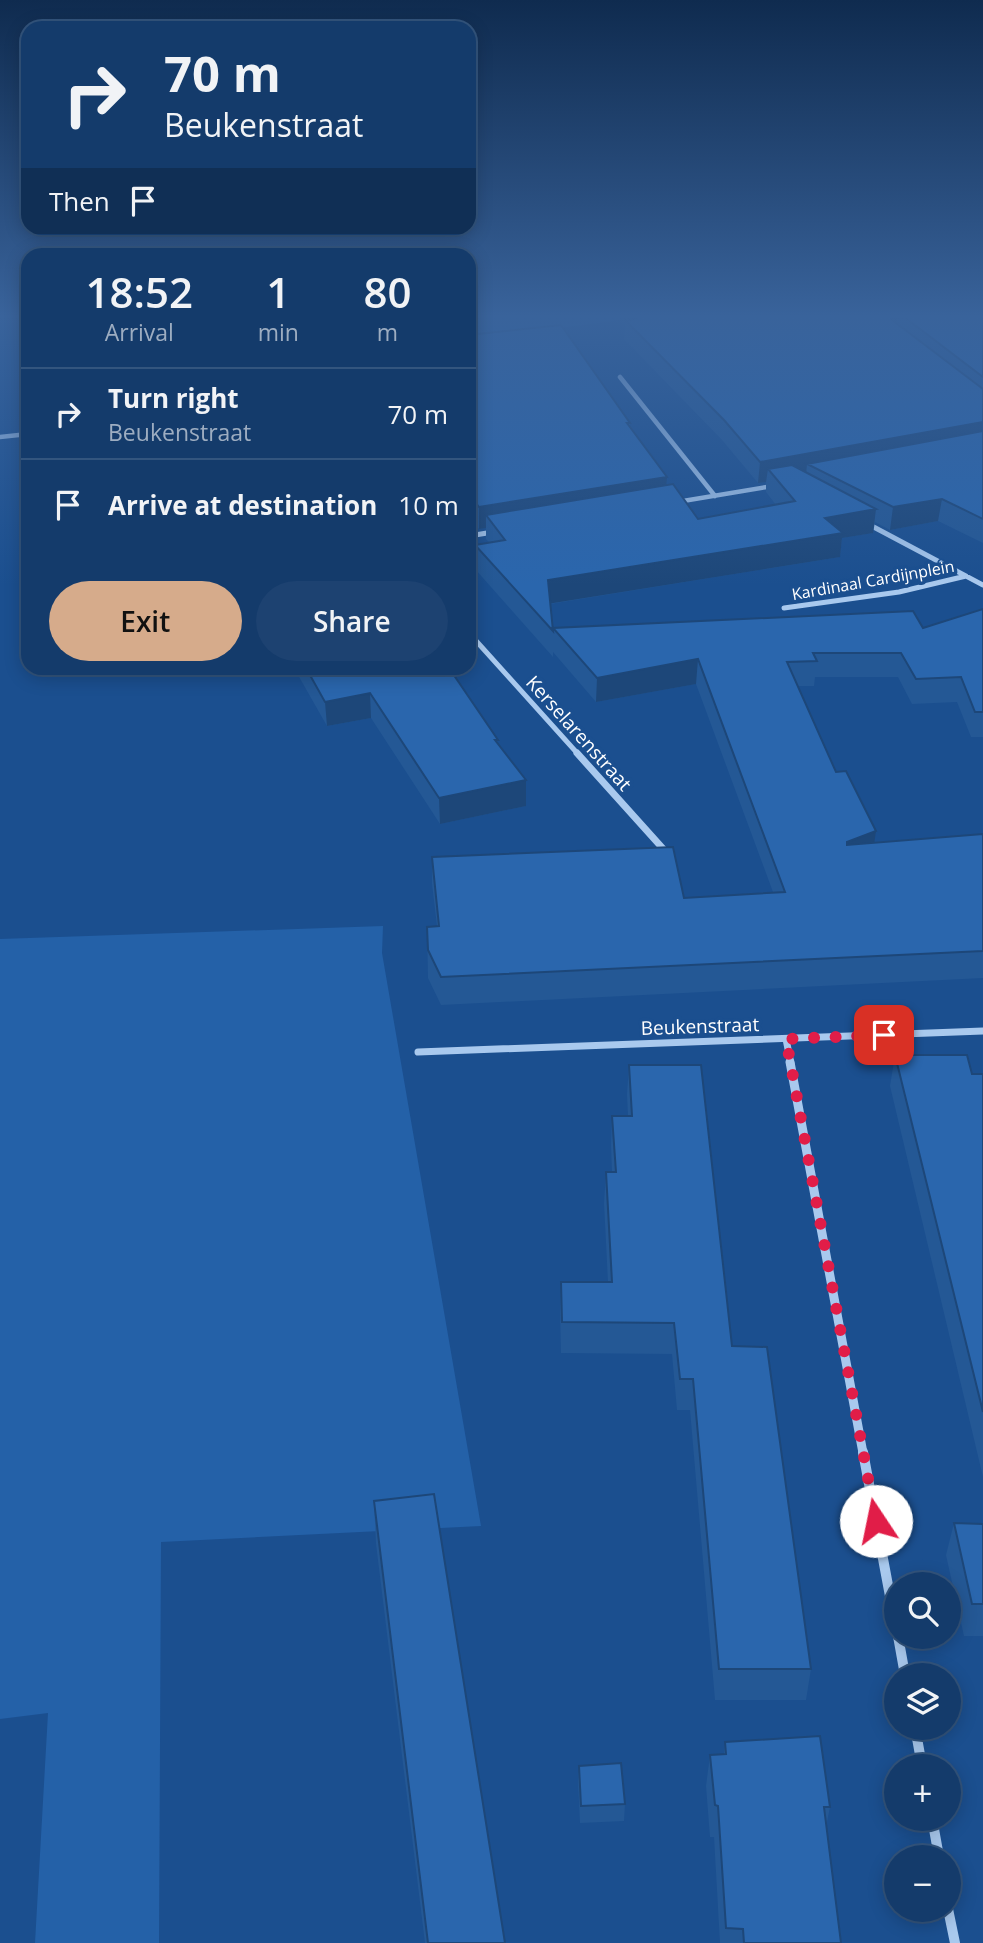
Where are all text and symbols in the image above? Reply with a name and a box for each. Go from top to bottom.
text: 70 m [164,40,281,106]
icon: right [49,49,140,140]
text: Beukenstraat [164,103,363,146]
icon: arrive [124,182,162,220]
text: Then [49,183,110,219]
text: 18:52 [86,263,193,320]
text: 1 [266,263,290,320]
text: 80 [363,263,411,320]
text: Arrival [105,316,174,348]
text: min [258,316,299,348]
text: m [377,316,398,348]
text: Turn right [108,380,239,416]
icon: right [49,395,87,433]
text: 70 m [387,396,448,432]
text: Beukenstraat [108,416,251,448]
icon: arrive [49,486,87,524]
text: Arrive at destination [108,487,377,523]
text: 10 m [398,487,459,523]
street label: Kardinaal Cardijnplein [790,555,956,605]
button: Exit [49,581,242,661]
button: Share [256,581,448,661]
street label: Kerselarenstraat [520,670,638,796]
pin [854,1005,914,1065]
street label: Beukenstraat [640,1011,760,1041]
icon: arrive [865,1016,903,1054]
position arrow [839,1484,913,1558]
map controls [884,1572,961,1922]
button: search [884,1572,961,1649]
button: layers [884,1663,961,1740]
button: + [884,1754,961,1831]
button: − [884,1845,961,1922]

